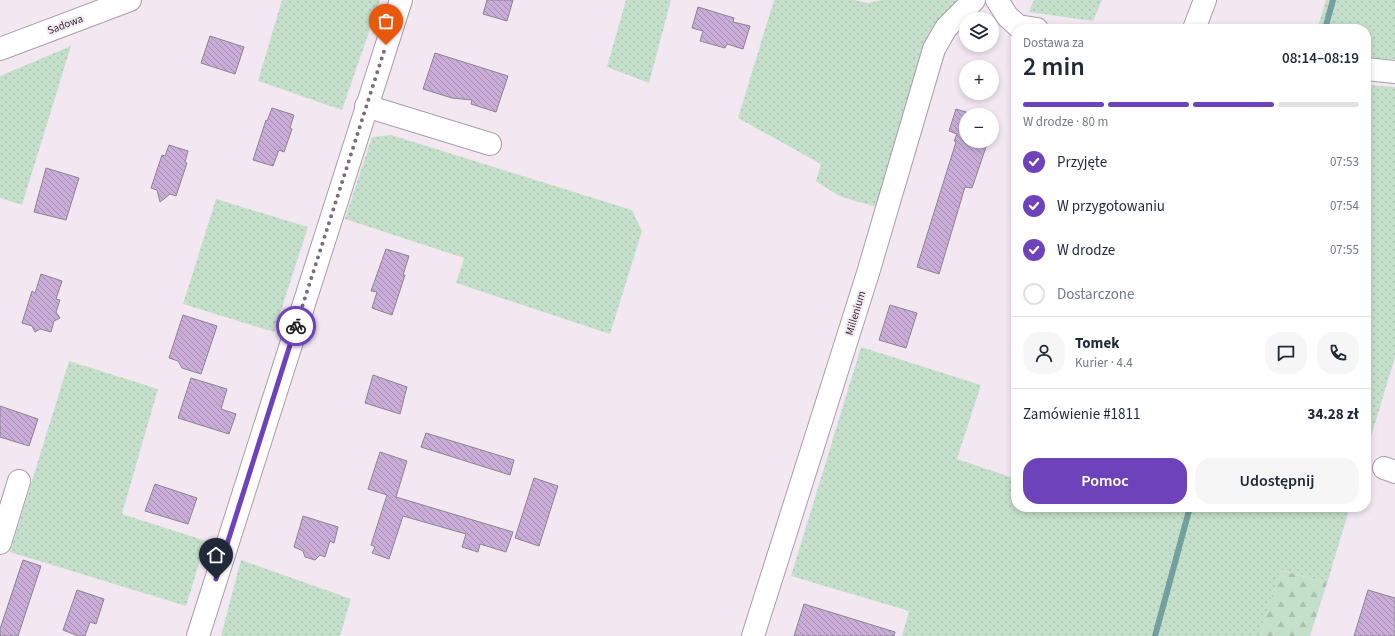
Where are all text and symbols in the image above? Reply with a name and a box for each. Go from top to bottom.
pin [369,4,403,45]
icon: bag [375,10,397,32]
street label: Sadowa [45,11,85,38]
map controls [959,12,999,148]
button: layers [959,12,999,52]
text: Dostawa za [1023,34,1084,52]
text: 2 min [1023,48,1085,85]
text: 08:14–08:19 [1282,48,1359,69]
button: + [959,60,999,100]
button: − [959,108,999,148]
text: W drodze · 80 m [1023,113,1108,131]
icon: check [1023,151,1045,173]
text: Przyjęte [1057,152,1107,173]
text: 07:53 [1330,153,1359,171]
icon: check [1023,195,1045,217]
text: W przygotowaniu [1057,196,1165,217]
text: 07:54 [1330,197,1359,215]
icon: check [1023,239,1045,261]
text: W drodze [1057,240,1115,261]
text: 07:55 [1330,241,1359,259]
text: Dostarczone [1057,284,1135,305]
street label: Millenium [842,289,869,337]
courier [276,306,316,346]
icon: bike [285,315,307,337]
button: person [1023,332,1065,374]
button: chat [1265,332,1307,374]
button: phone [1317,332,1359,374]
text: Tomek [1075,333,1119,354]
text: Kurier · 4.4 [1075,354,1133,372]
text: Zamówienie #1811 [1023,404,1140,425]
text: 34.28 zł [1308,404,1359,425]
button: Pomoc [1023,458,1187,504]
button: Udostępnij [1195,458,1359,504]
pin [199,538,233,579]
icon: home [205,544,227,566]

